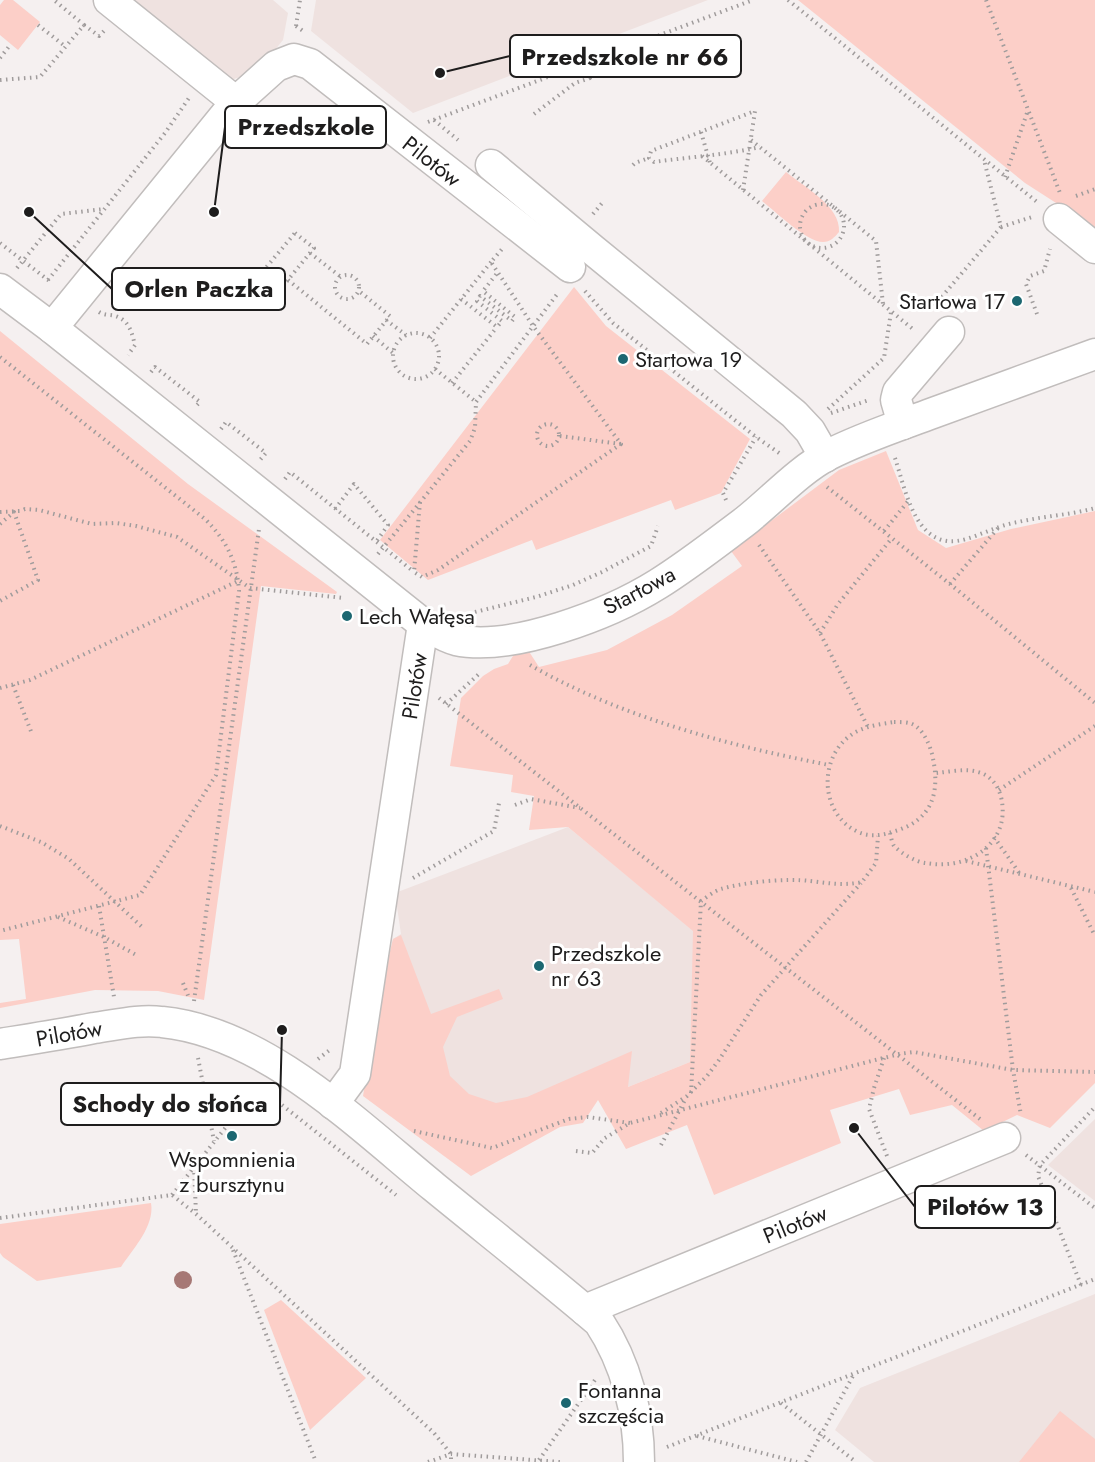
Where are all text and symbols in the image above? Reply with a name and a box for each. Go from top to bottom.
callout: Przedszkole nr 66 [510,35,741,77]
text: Przedszkole nr 66 [521,39,729,74]
callout: Przedszkole [225,106,386,148]
text: Przedszkole [237,109,375,144]
street label: Pilotów [396,128,468,194]
callout: Orlen Paczka [112,268,285,310]
text: Orlen Paczka [124,271,274,306]
place label: Startowa 17 [899,285,1005,317]
marker: Startowa 17 [1010,294,1024,308]
place label: Startowa 19 [635,343,742,375]
marker: Startowa 19 [616,352,630,366]
street label: Startowa [597,558,681,622]
place label: Lech Wałęsa [359,600,475,632]
marker: Lech Wałęsa [340,609,354,623]
street label: Pilotów [393,650,435,721]
place label: Przedszkole nr 63 [551,937,661,994]
marker: Przedszkole nr 63 [532,959,546,973]
street label: Pilotów [33,1011,105,1055]
callout: Schody do słońca [61,1083,280,1125]
text: Schody do słońca [72,1086,268,1121]
marker: Wspomnienia z bursztynu [225,1129,239,1143]
place label: Wspomnienia z bursztynu [169,1143,295,1200]
callout: Pilotów 13 [915,1186,1055,1228]
text: Pilotów 13 [927,1189,1043,1224]
street label: Pilotów [758,1197,832,1251]
place label: Fontanna szczęścia [578,1374,664,1431]
marker: Fontanna szczęścia [559,1396,573,1410]

